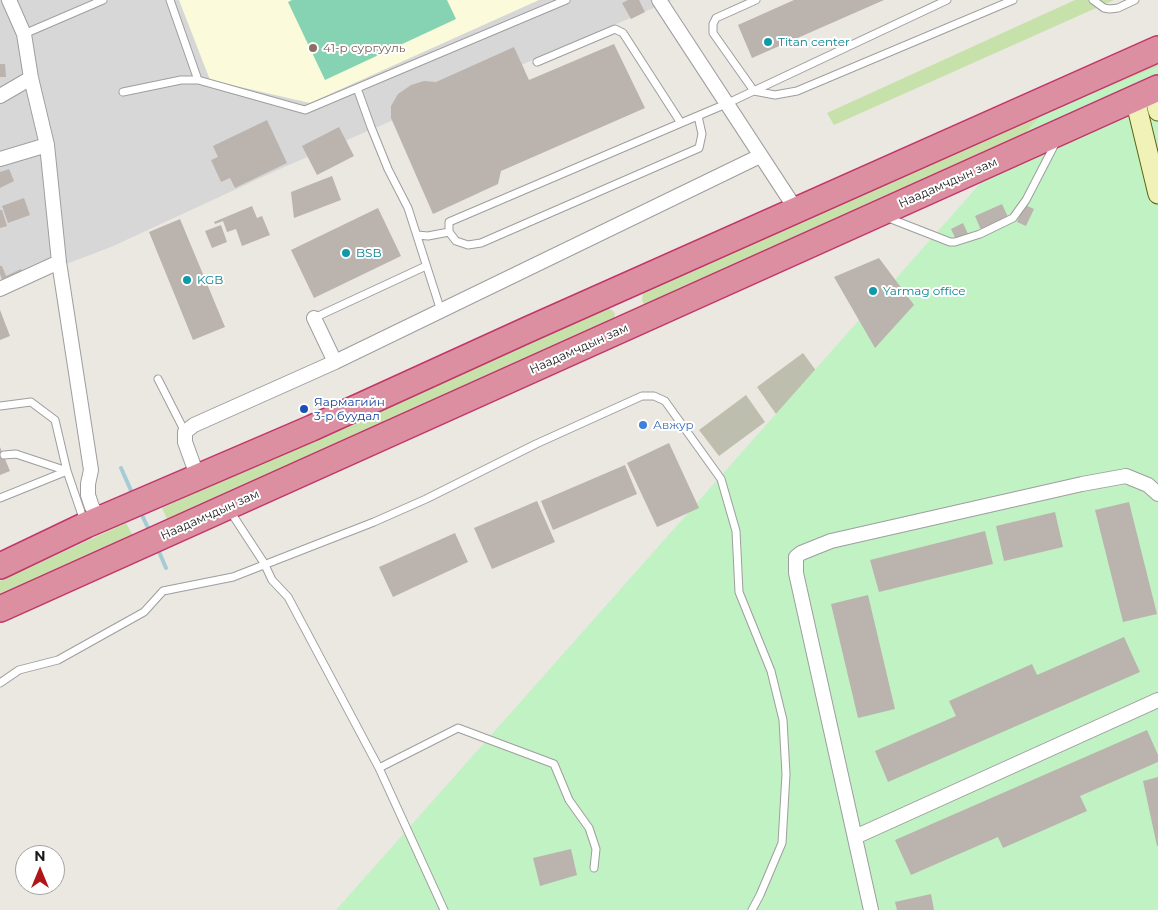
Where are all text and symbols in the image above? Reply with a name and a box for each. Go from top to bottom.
place label: Titan center [778,35,850,49]
marker: Titan center [762,36,774,48]
place label: 41-р сургууль [323,41,406,55]
marker: 41-р сургууль [307,42,319,54]
street label: Наадамчдын зам [896,155,1000,211]
place label: BSB [356,246,381,260]
marker: BSB [340,247,352,259]
place label: KGB [197,273,223,287]
marker: KGB [181,274,193,286]
place label: Yarmag office [883,284,966,298]
marker: Yarmag office [867,285,879,297]
street label: Наадамчдын зам [527,321,631,377]
place label: Яармагийн 3-р буудал [314,395,385,423]
marker: Яармагийн 3-р буудал [298,403,310,415]
place label: Авжур [653,418,694,432]
marker: Авжур [637,419,649,431]
street label: Наадамчдын зам [158,487,262,543]
north arrow [15,845,65,895]
text: N [34,847,46,865]

